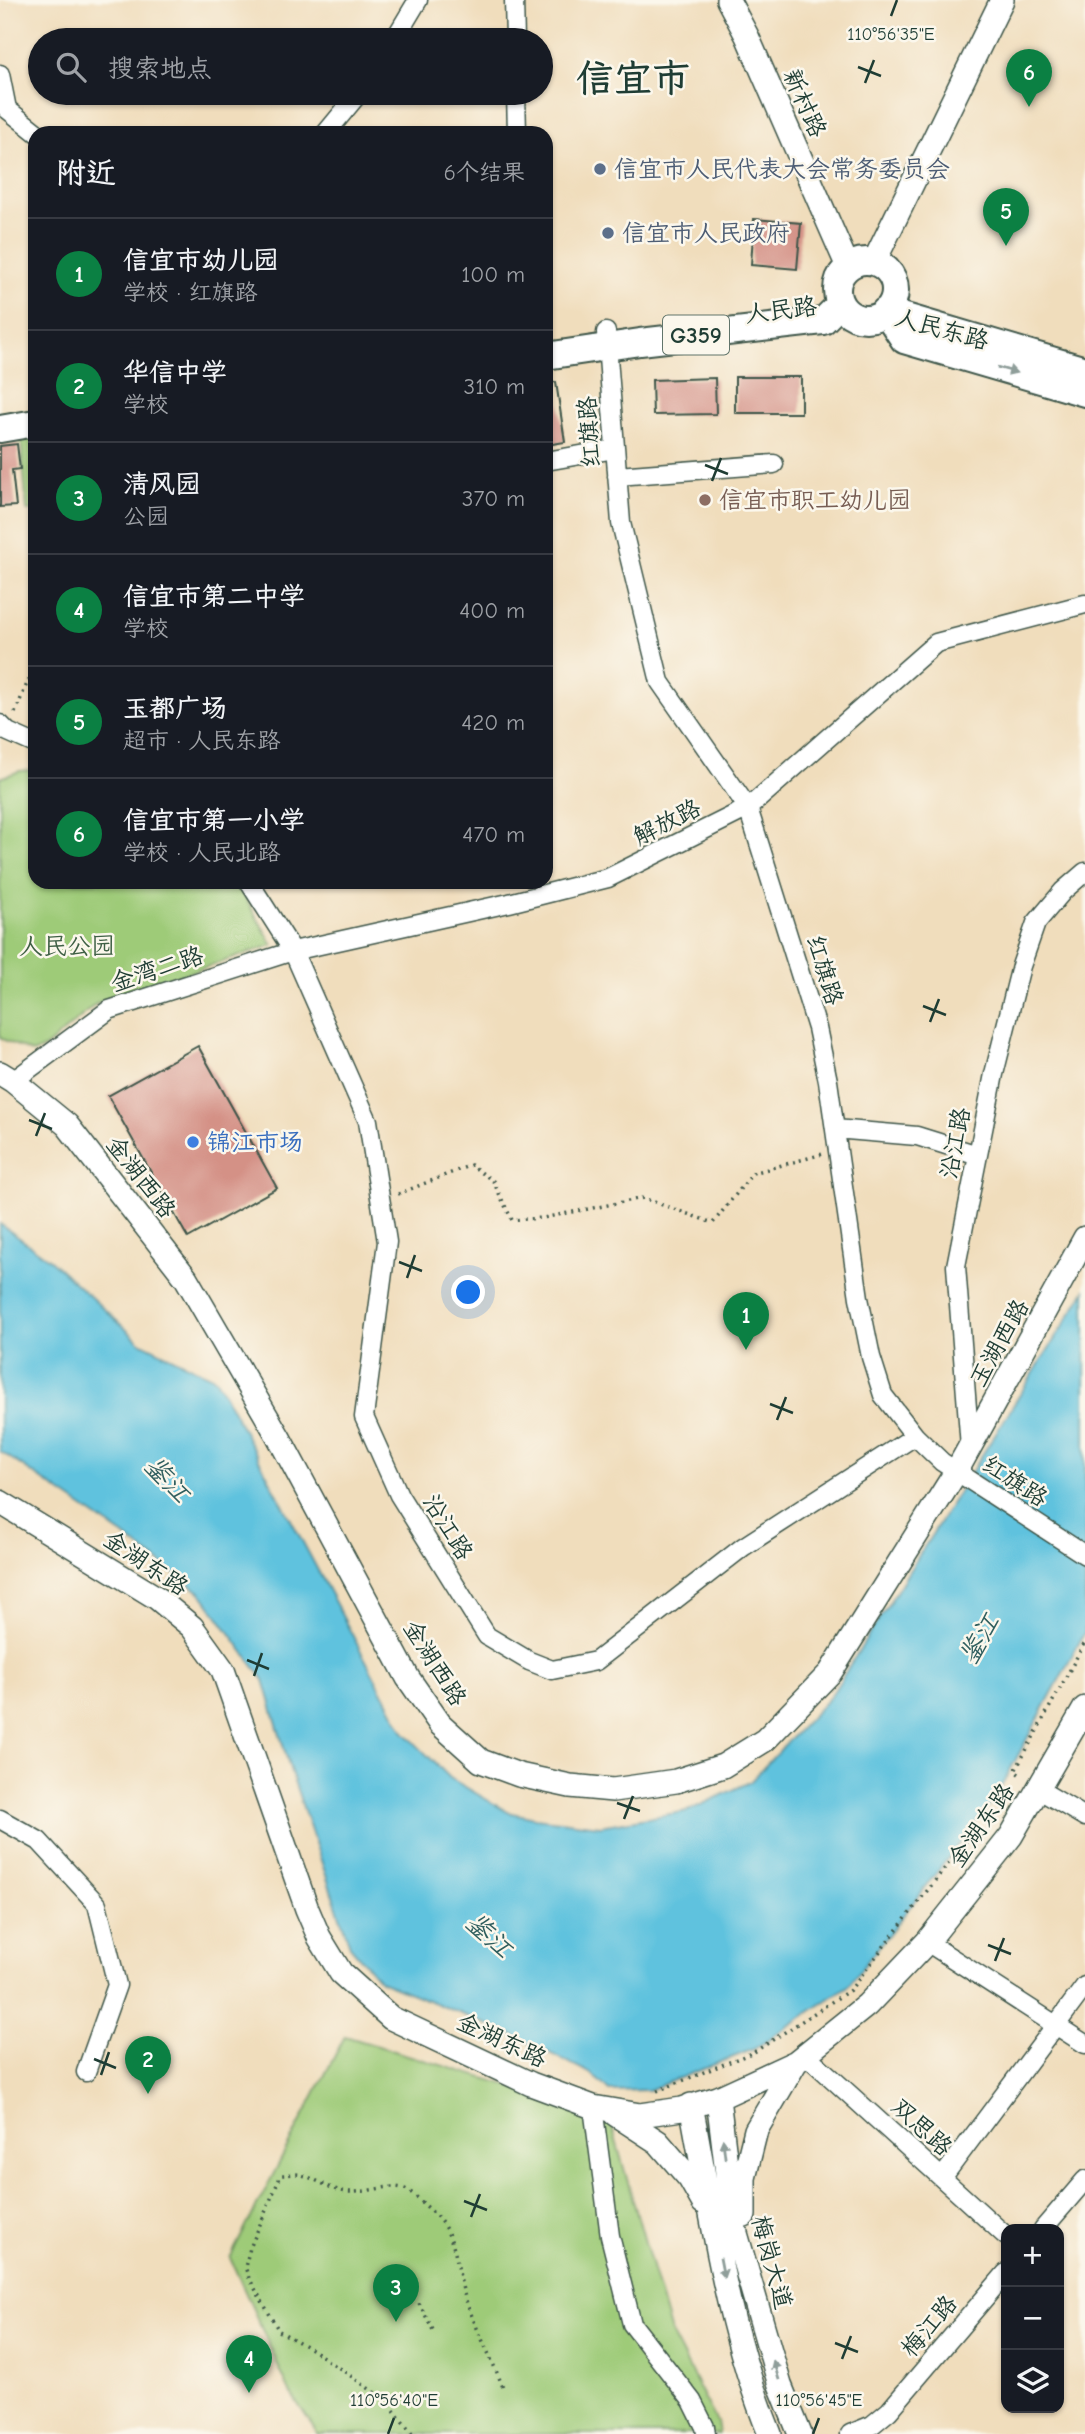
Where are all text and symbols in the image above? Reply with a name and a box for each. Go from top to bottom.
text: 110°56'35"E [847,24,935,45]
search box [28,28,553,105]
icon: search [52,48,90,86]
pin: 6 [1006,49,1052,107]
text: 搜索地点 [108,54,212,84]
district label: 信宜市 [576,57,690,101]
street label: 新村路 [778,64,832,142]
place label: 信宜市人民代表大会常务委员会 [614,155,950,183]
text: 附近 [56,156,116,191]
text: 6个结果 [444,159,525,186]
marker: 信宜市人民代表大会常务委员会 [592,161,608,177]
pin: 5 [983,188,1029,246]
place label: 信宜市人民政府 [622,219,790,247]
marker: 信宜市人民政府 [600,225,616,241]
text: 信宜市幼儿园 [123,246,279,276]
text: 1 [74,261,84,288]
text: 100 m [461,261,525,288]
text: 学校 · 红旗路 [123,279,257,306]
street label: 人民路 [744,292,818,328]
street label: 人民东路 [892,303,992,355]
road number: G359 [663,316,729,354]
text: 华信中学 [123,358,227,388]
one-way arrow [996,365,1018,376]
text: 2 [73,373,85,400]
text: 310 m [464,373,525,400]
text: 学校 [123,391,169,418]
street label: 红旗路 [573,395,605,469]
text: 清风园 [123,470,201,500]
text: 3 [73,485,85,512]
text: 370 m [462,485,525,512]
place label: 信宜市职工幼儿园 [719,486,911,514]
marker: 信宜市职工幼儿园 [697,492,713,508]
text: 公园 [123,503,169,530]
text: 信宜市第二中学 [123,582,305,612]
text: 4 [74,597,84,624]
text: 400 m [459,597,525,624]
text: 学校 [123,615,169,642]
text: 玉都广场 [123,694,227,724]
text: 5 [73,709,85,736]
text: 420 m [461,709,525,736]
text: 超市 · 人民东路 [123,727,280,754]
street label: 解放路 [629,793,705,851]
text: 信宜市第一小学 [123,806,305,836]
text: 6 [73,821,85,848]
text: 470 m [462,821,525,848]
text: 学校 · 人民北路 [123,839,280,866]
street label: 红旗路 [801,931,849,1009]
park label: 人民公园 [19,932,115,960]
street label: 金湾二路 [107,941,207,997]
street label: 沿江路 [934,1105,976,1181]
place label: 锦江市场 [207,1128,303,1156]
street label: 金湖西路 [100,1131,182,1223]
marker: 锦江市场 [185,1134,201,1150]
your location [451,1275,485,1309]
pin: 1 [723,1292,769,1350]
street label: 玉湖西路 [963,1294,1035,1392]
street label: 红旗路 [977,1450,1053,1512]
water label: 鉴江 [138,1451,196,1510]
street label: 沿江路 [417,1489,479,1565]
street label: 金湖东路 [98,1525,194,1601]
water label: 鉴江 [954,1608,1007,1669]
street label: 金湖西路 [398,1615,472,1711]
street label: 金湖东路 [942,1778,1020,1872]
water label: 鉴江 [460,1907,519,1965]
street label: 金湖东路 [453,2007,551,2073]
pin: 2 [125,2036,171,2094]
street label: 双思路 [886,2093,958,2161]
one-way arrow [719,2138,730,2160]
street label: 梅岗大道 [746,2212,798,2312]
map controls [1001,2224,1064,2413]
button: + [1001,2224,1064,2287]
one-way arrow [717,2257,728,2279]
pin: 3 [373,2264,419,2322]
button: − [1001,2287,1064,2350]
street label: 梅江路 [895,2289,963,2363]
pin: 4 [226,2335,272,2393]
button: layers [1001,2350,1064,2413]
one-way arrow [770,2360,780,2381]
text: 110°56'40"E [350,2390,438,2411]
text: 110°56'45"E [776,2390,863,2411]

